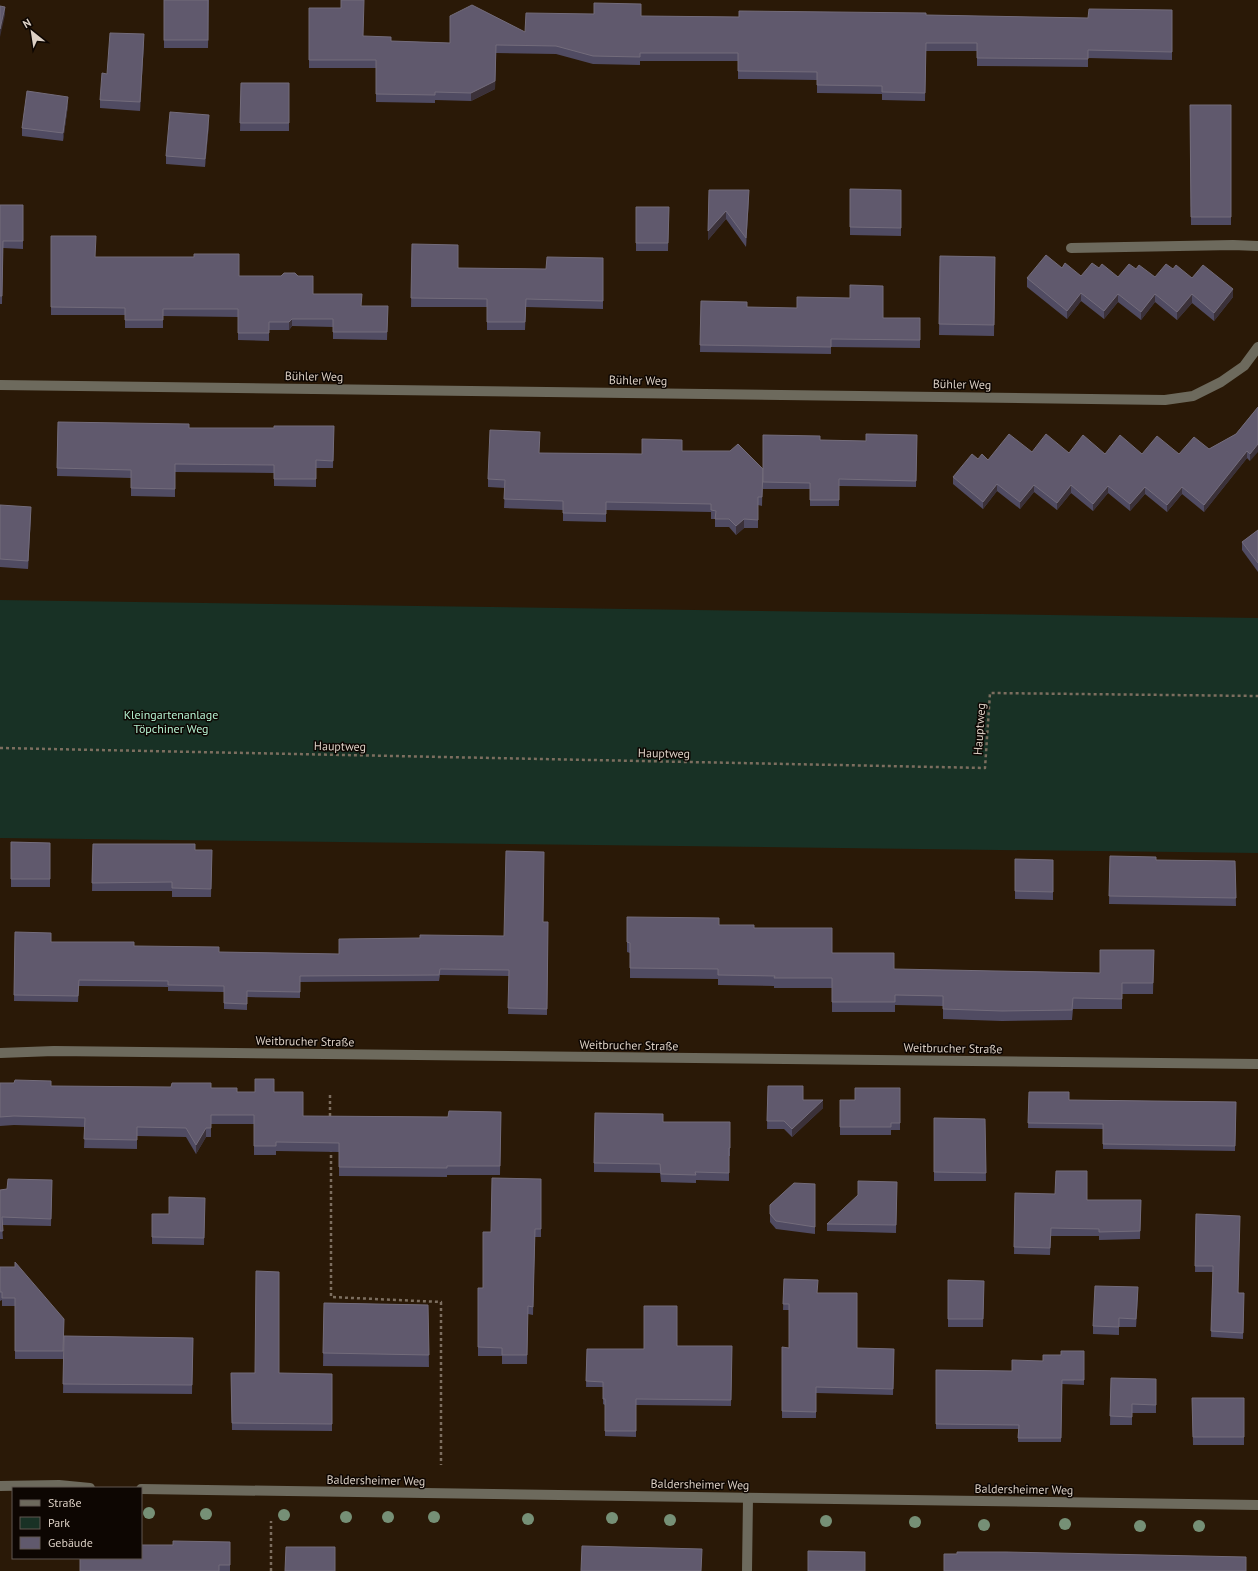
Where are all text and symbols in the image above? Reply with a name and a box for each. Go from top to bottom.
north arrow [12,12,52,52]
text: N [20,15,34,31]
street label: Bühler Weg [285,368,343,384]
street label: Bühler Weg [609,372,667,388]
street label: Bühler Weg [933,376,991,392]
street label: Hauptweg [970,702,988,756]
park label: Kleingartenanlage Töpchiner Weg [124,707,218,736]
street label: Hauptweg [314,738,366,754]
street label: Hauptweg [638,745,690,761]
street label: Weitbrucher Straße [255,1033,355,1049]
street label: Weitbrucher Straße [579,1037,679,1053]
street label: Weitbrucher Straße [903,1040,1003,1056]
street label: Baldersheimer Weg [326,1472,426,1488]
street label: Baldersheimer Weg [650,1476,750,1492]
street label: Baldersheimer Weg [974,1481,1074,1497]
legend [12,1487,142,1559]
text: Straße [48,1495,82,1510]
text: Park [48,1515,70,1530]
text: Gebäude [48,1535,93,1550]

